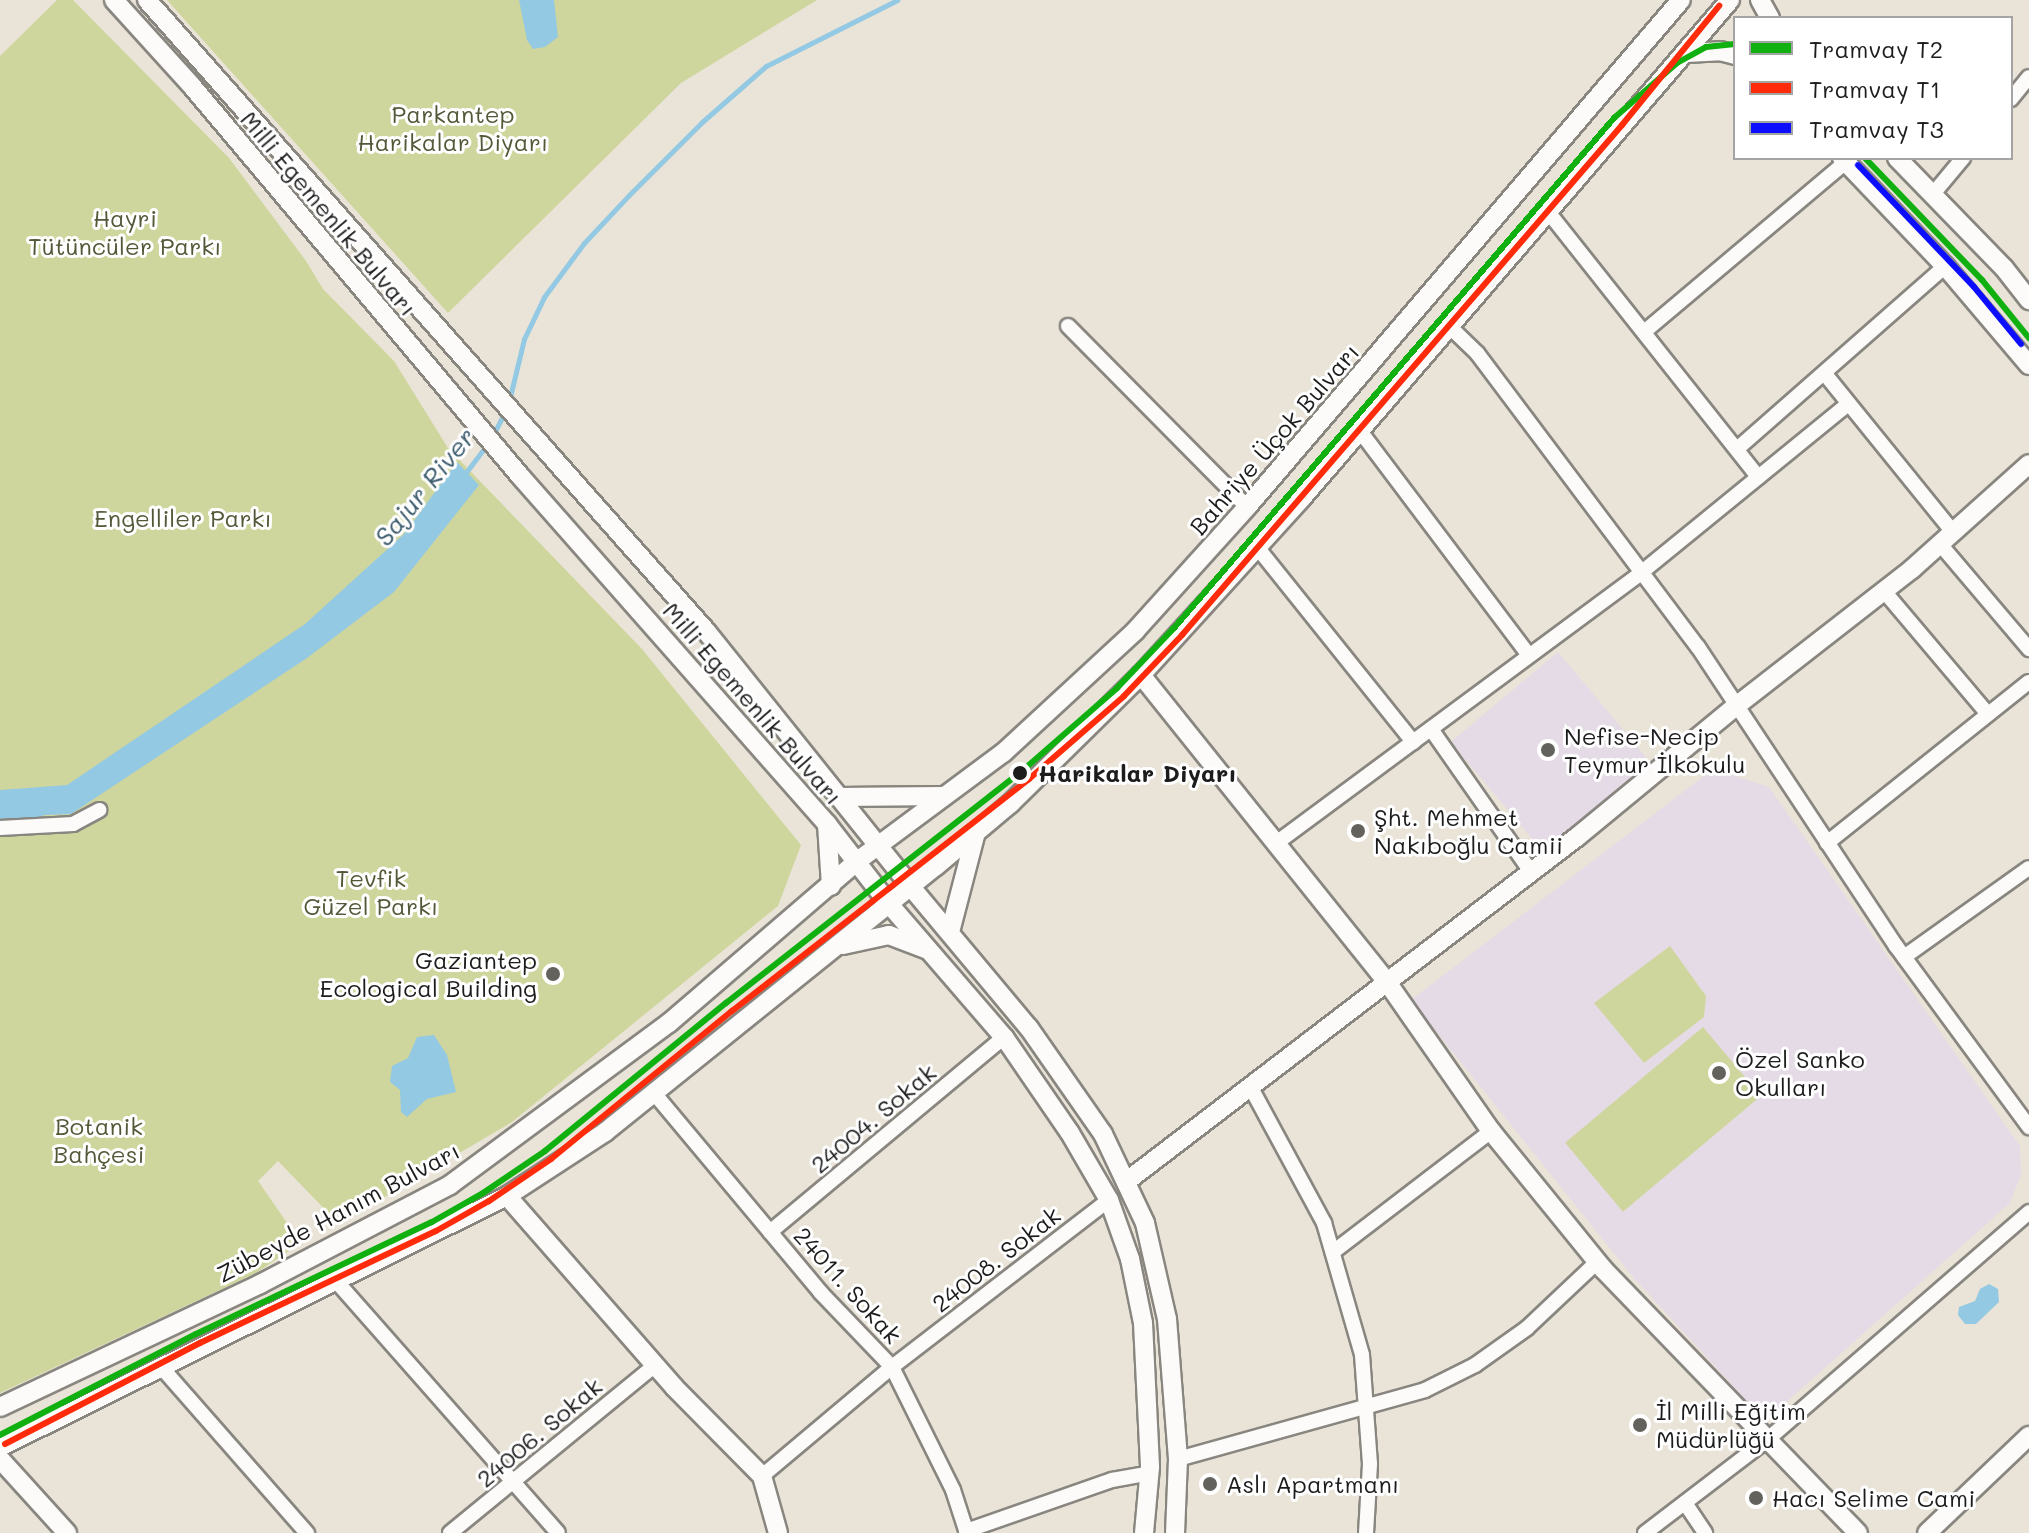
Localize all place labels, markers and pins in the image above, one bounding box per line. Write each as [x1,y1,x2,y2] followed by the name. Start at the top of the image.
[1564,722,1745,778] place label: Nefise-Necip Teymur İlkokulu
[1539,741,1557,759] marker: Nefise-Necip Teymur İlkokulu
[1038,759,1237,787] place label: Harikalar Diyarı
[1009,762,1031,784] marker: Harikalar Diyarı
[1374,803,1563,859] place label: Şht. Mehmet Nakıboğlu Camii
[1349,822,1367,840] marker: Şht. Mehmet Nakıboğlu Camii
[319,946,537,1002] place label: Gaziantep Ecological Building
[544,965,562,983] marker: Gaziantep Ecological Building
[1735,1045,1865,1101] place label: Özel Sanko Okulları
[1710,1064,1728,1082] marker: Özel Sanko Okulları
[1656,1397,1806,1453] place label: İl Milli Eğitim Müdürlüğü
[1631,1416,1649,1434] marker: İl Milli Eğitim Müdürlüğü
[1226,1470,1399,1498] place label: Aslı Apartmanı
[1201,1475,1219,1493] marker: Aslı Apartmanı
[1772,1484,1975,1512] place label: Hacı Selime Cami
[1747,1489,1765,1507] marker: Hacı Selime Cami

